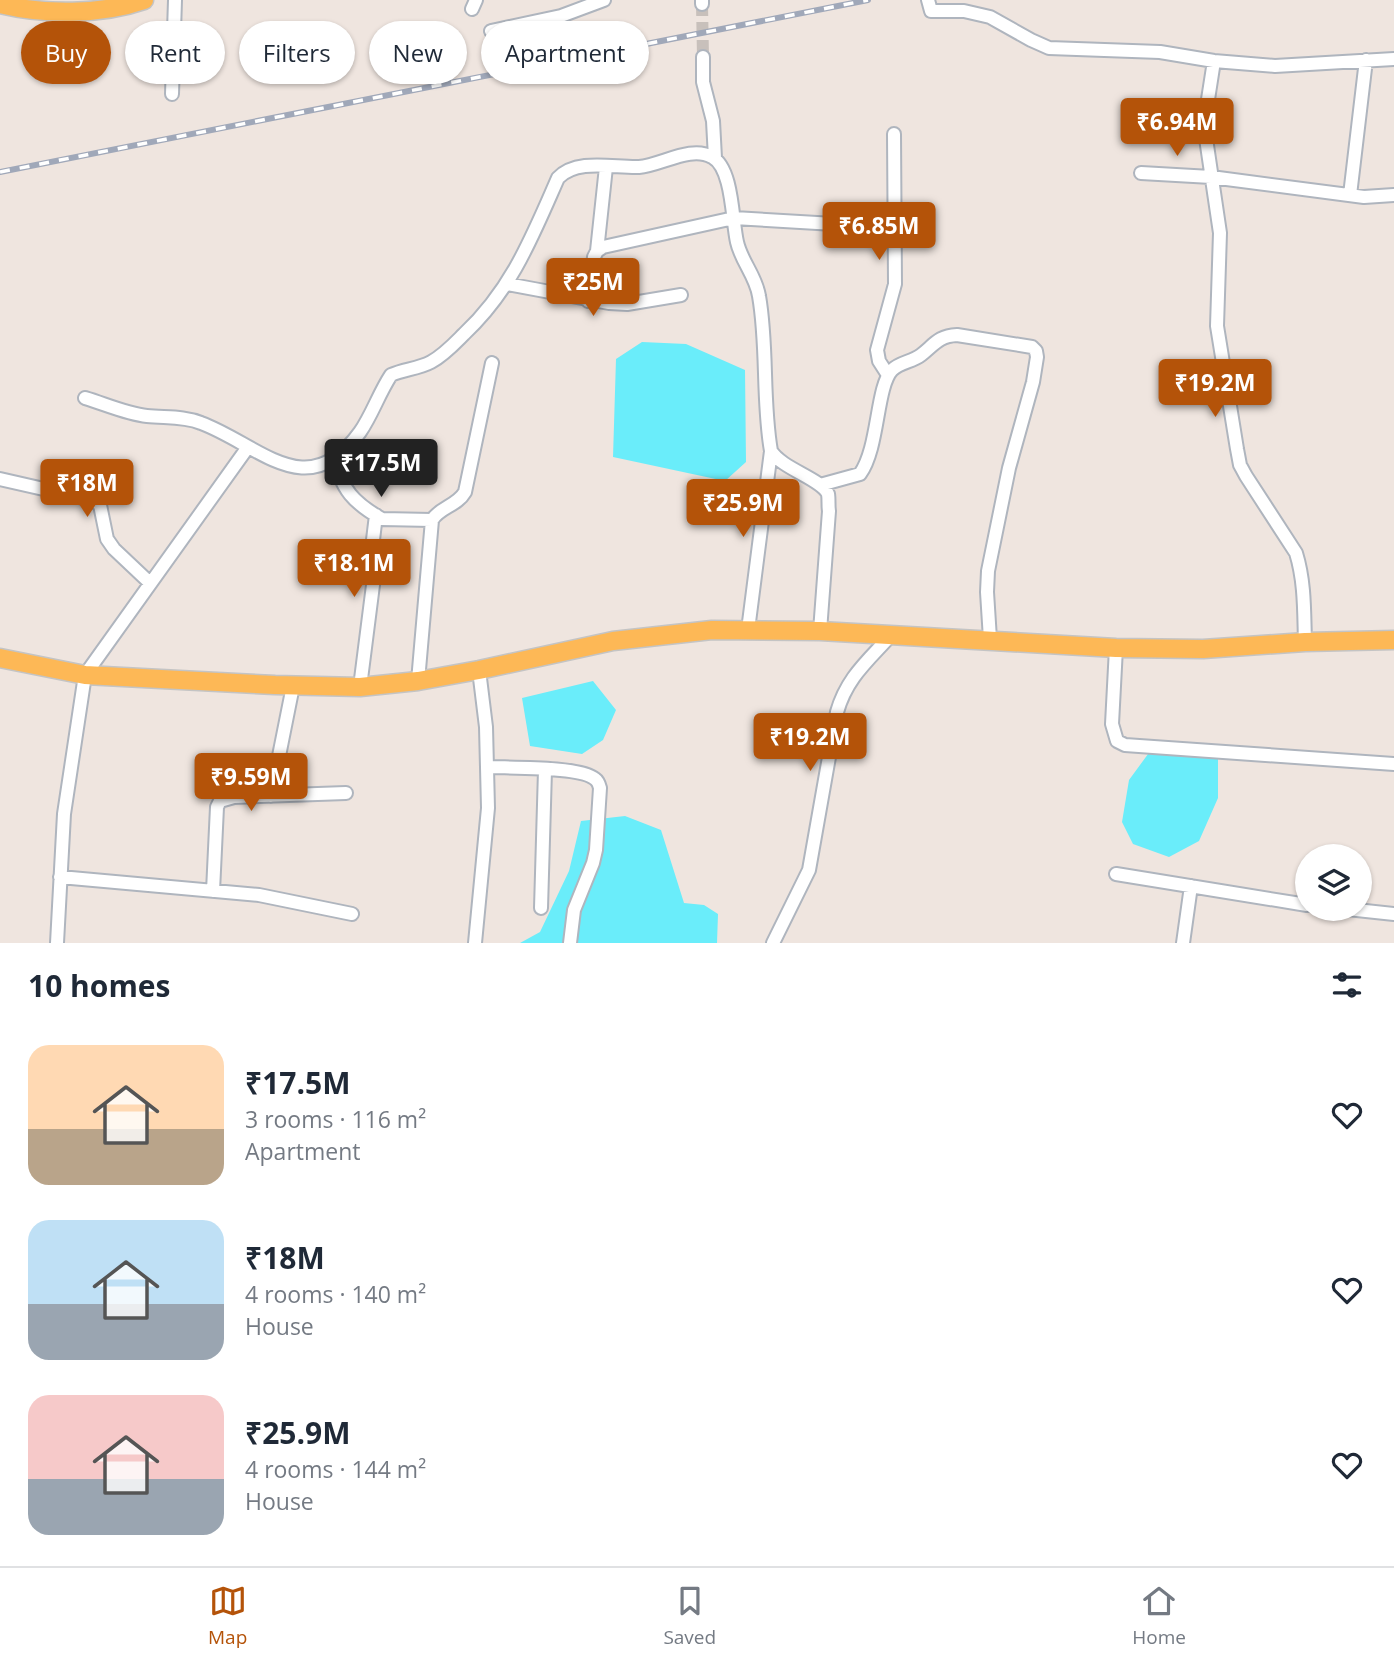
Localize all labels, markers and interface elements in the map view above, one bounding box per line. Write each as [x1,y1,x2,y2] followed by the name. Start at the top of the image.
[21,21,111,84] chip: Buy
[125,21,225,84] chip: Rent
[239,21,355,84] chip: Filters
[369,21,467,84] chip: New
[481,21,649,84] chip: Apartment
[1120,99,1234,158] pin: ₹6.94M
[1137,105,1217,137] text: ₹6.94M
[822,202,936,262] pin: ₹6.85M
[839,209,919,241] text: ₹6.85M
[552,258,634,318] pin: ₹25M
[562,265,624,297] text: ₹25M
[1158,360,1272,419] pin: ₹19.2M
[1175,366,1255,398] text: ₹19.2M
[324,440,438,499] pin: ₹17.5M
[341,446,421,478] text: ₹17.5M
[46,460,128,519] pin: ₹18M
[56,466,118,498] text: ₹18M
[686,480,800,539] pin: ₹25.9M
[703,486,783,518] text: ₹25.9M
[297,540,411,599] pin: ₹18.1M
[314,546,394,578] text: ₹18.1M
[753,714,867,773] pin: ₹19.2M
[770,720,850,752] text: ₹19.2M
[194,754,308,813] pin: ₹9.59M
[211,760,291,792] text: ₹9.59M
[1295,844,1372,921] map controls
[1295,844,1372,921] button: layers
[28,965,171,1006] text: 10 homes
[1328,966,1366,1004] icon: filters
[245,1062,350,1103] text: ₹17.5M
[84,1073,168,1157] icon: home
[1328,1096,1366,1134] icon: heart
[245,1103,426,1135] text: 3 rooms · 116 m²
[245,1135,361,1167] text: Apartment
[245,1237,325,1278] text: ₹18M
[84,1248,168,1332] icon: home
[1328,1271,1366,1309] icon: heart
[245,1278,426,1310] text: 4 rooms · 140 m²
[245,1310,314,1342] text: House
[245,1412,350,1453] text: ₹25.9M
[84,1423,168,1507] icon: home
[1328,1446,1366,1484] icon: heart
[245,1453,426,1485] text: 4 rooms · 144 m²
[245,1485,314,1517] text: House
[208,1582,247,1650] tab: Map
[663,1582,716,1650] tab: Saved
[1132,1582,1186,1650] tab: Home

